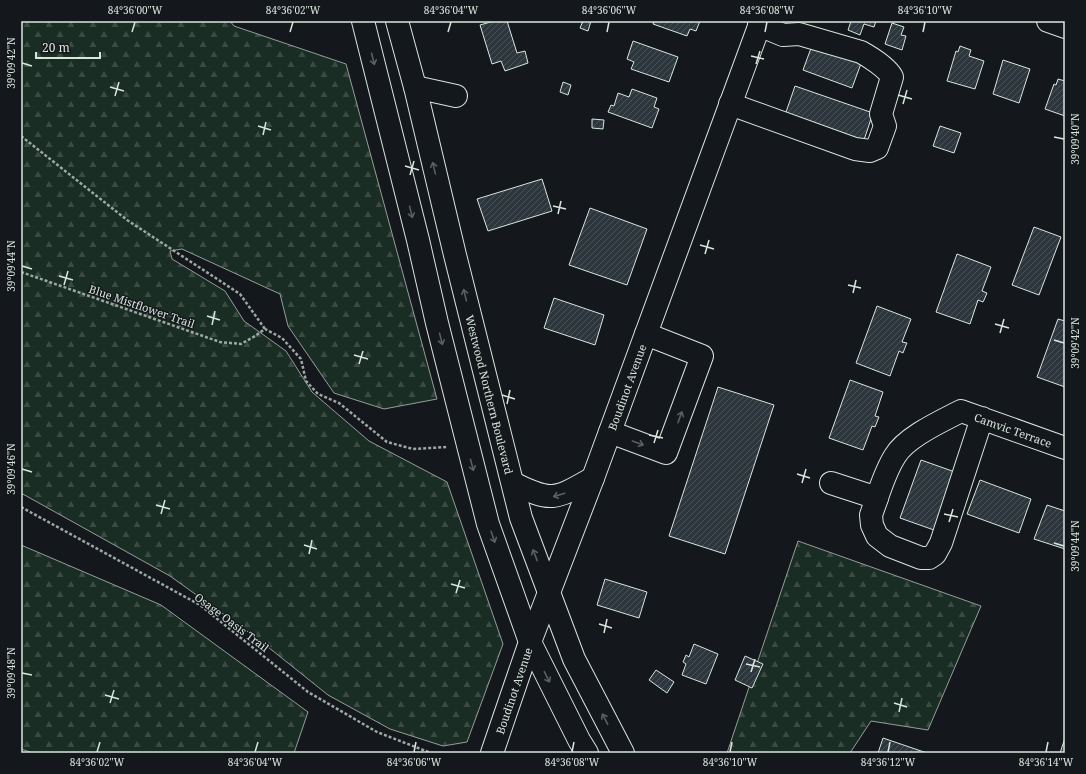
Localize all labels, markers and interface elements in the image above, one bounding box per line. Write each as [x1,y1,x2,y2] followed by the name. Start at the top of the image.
[108,3,163,17] text: 84°36'00"W
[266,3,321,17] text: 84°36'02"W
[424,3,479,17] text: 84°36'04"W
[582,3,637,17] text: 84°36'06"W
[740,3,795,17] text: 84°36'08"W
[898,3,953,17] text: 84°36'10"W
[36,34,100,60] scale bar
[4,37,18,89] text: 39°09'42"N
[42,39,70,56] text: 20 m
[369,52,377,65] one-way arrow
[1068,113,1082,165] text: 39°09'40"N
[430,162,438,175] one-way arrow
[408,205,415,218] one-way arrow
[4,240,18,292] text: 39°09'44"N
[87,281,197,331] street label: Blue Mistflower Trail
[461,288,468,301] one-way arrow
[463,313,517,476] street label: Westwood Northern Boulevard
[1068,317,1082,369] text: 39°09'42"N
[437,332,445,345] one-way arrow
[604,342,649,432] street label: Boudinot Avenue
[972,409,1054,450] street label: Camvic Terrace
[676,411,684,423] one-way arrow
[631,439,643,447] one-way arrow
[4,443,18,495] text: 39°09'46"N
[469,458,477,471] one-way arrow
[552,492,565,499] one-way arrow
[1068,520,1082,572] text: 39°09'44"N
[489,530,497,542] one-way arrow
[531,549,539,561] one-way arrow
[192,589,273,655] street label: Osage Oasis Trail
[492,645,535,736] street label: Boudinot Avenue
[4,647,18,699] text: 39°09'48"N
[544,671,551,683] one-way arrow
[601,713,608,725] one-way arrow
[70,755,125,769] text: 84°36'02"W
[228,755,283,769] text: 84°36'04"W
[387,755,442,769] text: 84°36'06"W
[545,755,600,769] text: 84°36'08"W
[703,755,758,769] text: 84°36'10"W
[861,755,916,769] text: 84°36'12"W
[1019,755,1074,769] text: 84°36'14"W

